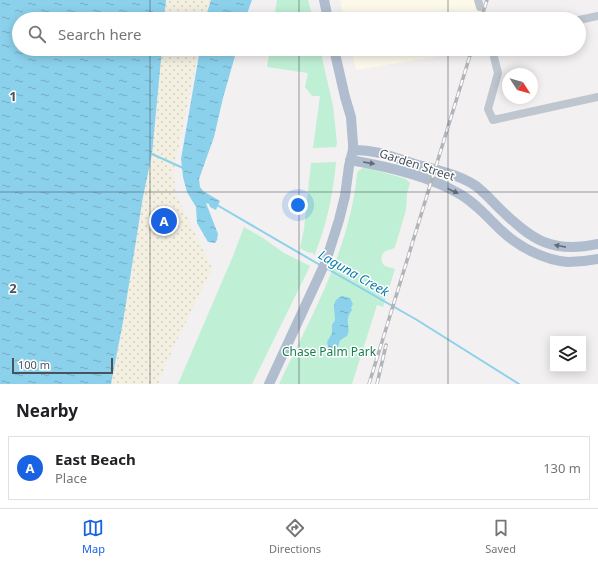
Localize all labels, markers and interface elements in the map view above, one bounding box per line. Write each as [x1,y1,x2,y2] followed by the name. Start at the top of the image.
[12,12,586,56] search box
[26,23,48,45] icon: search
[58,24,141,44] text: Search here
[502,68,538,104] north arrow
[9,87,17,105] text: 1
[377,144,458,185] street label: Garden Street
[363,160,375,166] one-way arrow
[448,188,459,194] one-way arrow
[288,195,308,215] your location
[151,206,177,236] pin: A
[553,242,566,248] one-way arrow
[315,245,393,301] water label: Laguna Creek
[9,279,17,297] text: 2
[550,336,586,372] map controls
[550,336,586,372] button: layers
[282,343,377,360] park label: Chase Palm Park
[12,356,113,375] scale bar
[18,357,50,372] text: 100 m
[16,399,78,422] text: Nearby
[55,449,136,469] text: East Beach
[26,459,35,477] text: A
[543,459,581,477] text: 130 m
[55,469,87,487] text: Place
[82,517,105,556] tab: Map
[269,517,321,556] tab: Directions
[485,517,516,556] tab: Saved

